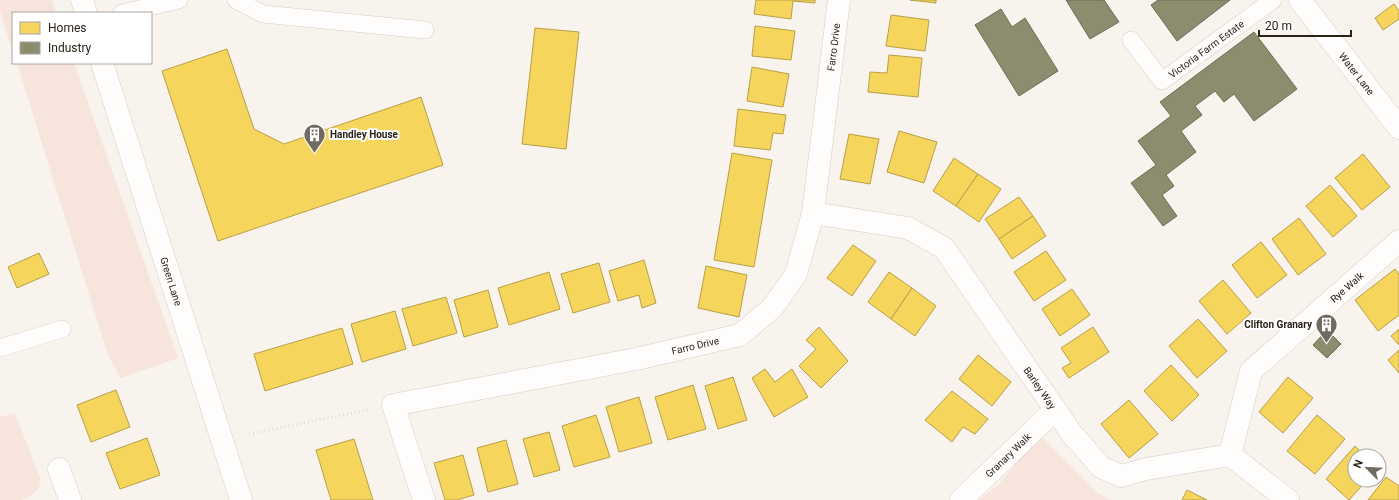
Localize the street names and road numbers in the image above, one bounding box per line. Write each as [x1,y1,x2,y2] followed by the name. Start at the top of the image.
[1166,18,1246,80] street label: Victoria Farm Estate
[825,22,842,72] street label: Farro Drive
[1337,50,1377,97] street label: Water Lane
[159,256,184,307] street label: Green Lane
[1328,269,1366,304] street label: Rye Walk
[670,335,720,356] street label: Farro Drive
[1022,365,1059,411] street label: Barley Way
[983,430,1034,479] street label: Granary Walk

